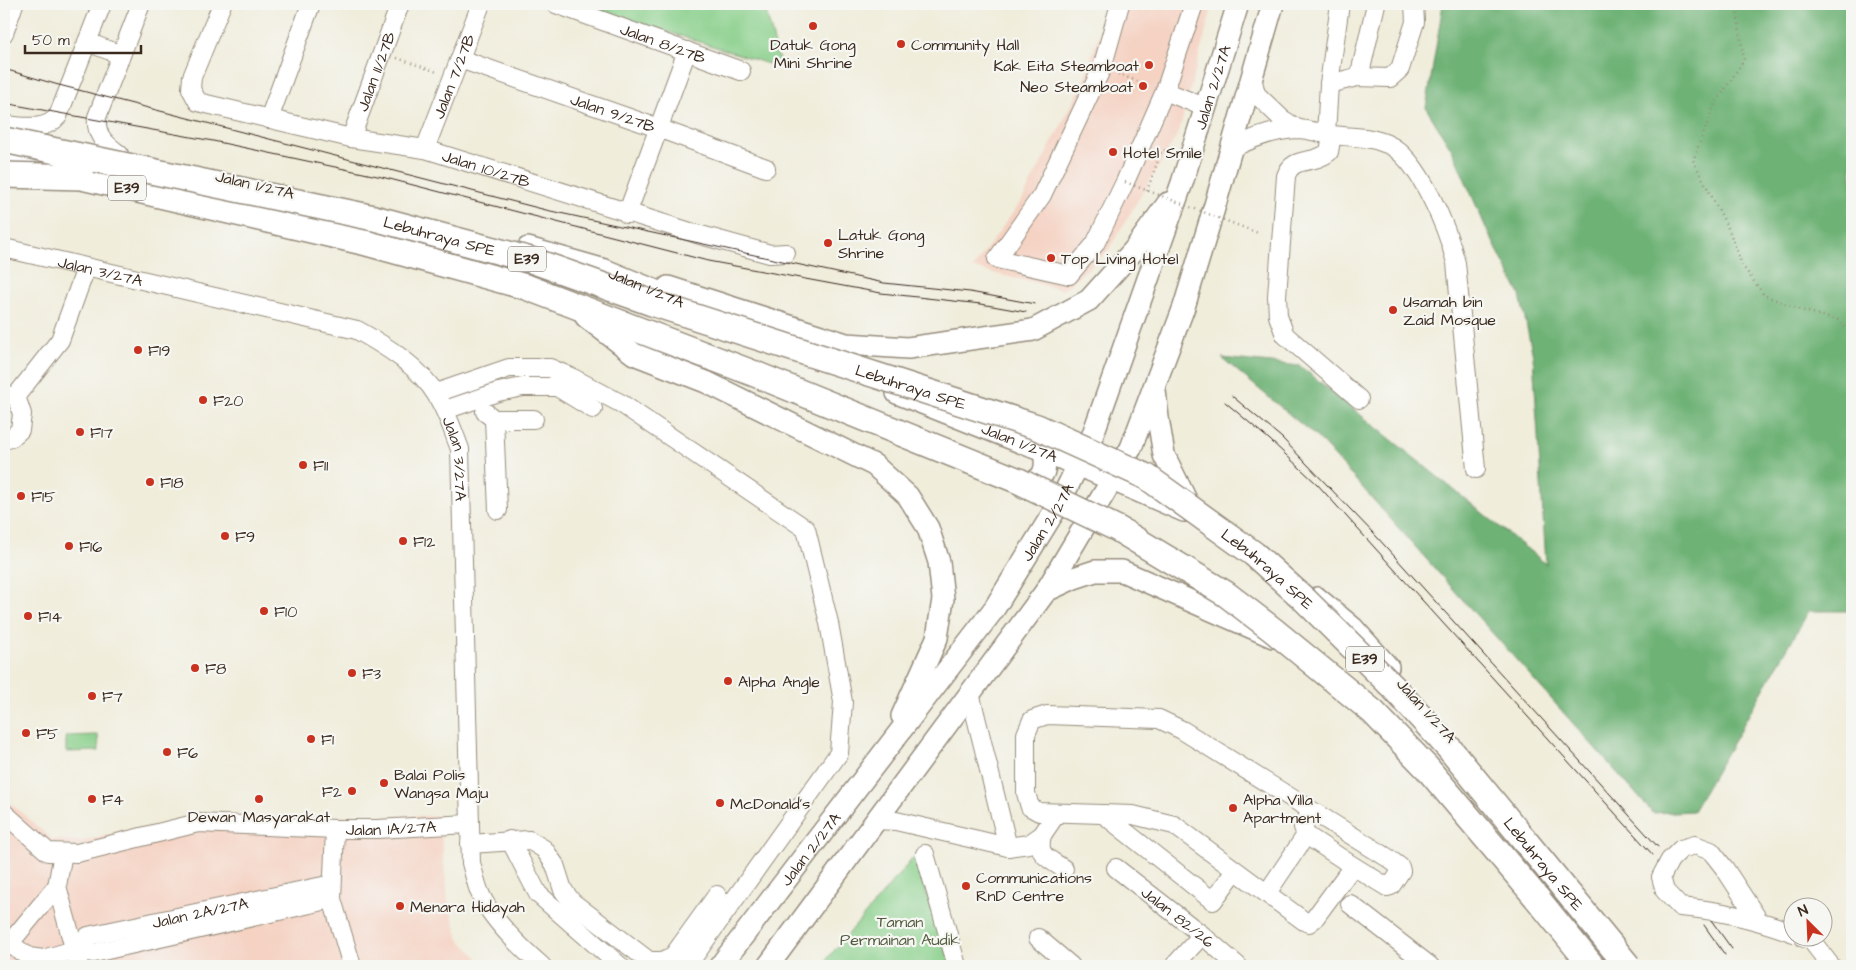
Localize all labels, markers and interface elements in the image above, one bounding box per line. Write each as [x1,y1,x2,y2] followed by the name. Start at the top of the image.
[617,18,709,70] street label: Jalan 8/27B
[807,20,819,32] marker: Datuk Gong Mini Shrine
[25,22,141,54] scale bar
[352,28,401,115] street label: Jalan 11/27B
[32,30,70,51] text: 50 m
[428,30,481,122] street label: Jalan 7/27B
[770,34,856,74] place label: Datuk Gong Mini Shrine
[911,34,1019,57] place label: Community Hall
[895,38,907,50] marker: Community Hall
[1189,43,1236,132] street label: Jalan 2/27A
[993,55,1140,77] place label: Kak Eita Steamboat
[1143,59,1155,71] marker: Kak Eita Steamboat
[1020,76,1134,98] place label: Neo Steamboat
[1137,80,1149,92] marker: Neo Steamboat
[567,88,659,138] street label: Jalan 9/27B
[1123,142,1202,164] place label: Hotel Smile
[439,145,534,193] street label: Jalan 10/27B
[1107,146,1119,158] marker: Hotel Smile
[213,165,296,205] street label: Jalan 1/27A
[108,176,146,200] road number: E39
[381,211,498,262] street label: Lebuhraya SPE
[838,224,924,264] place label: Latuk Gong Shrine
[822,237,834,249] marker: Latuk Gong Shrine
[508,246,546,272] road number: E39
[1061,248,1178,271] place label: Top Living Hotel
[56,251,145,292] street label: Jalan 3/27A
[1045,252,1057,264] marker: Top Living Hotel
[605,263,687,313] street label: Jalan 1/27A
[1403,291,1496,331] place label: Usamah bin Zaid Mosque
[1387,304,1399,316] marker: Usamah bin Zaid Mosque
[148,340,170,362] place label: F19
[132,344,144,356] marker: F19
[852,359,969,416] street label: Lebuhraya SPE
[213,390,243,412] place label: F20
[197,394,209,406] marker: F20
[437,413,471,501] street label: Jalan 3/27A
[978,418,1061,468] street label: Jalan 1/27A
[90,422,113,444] place label: F17
[74,426,86,438] marker: F17
[313,455,328,477] place label: F11
[297,459,309,471] marker: F11
[160,472,184,494] place label: F18
[144,476,156,488] marker: F18
[1016,480,1079,566] street label: Jalan 2/27A
[31,486,56,508] place label: F15
[15,490,27,502] marker: F15
[1216,524,1319,615] street label: Lebuhraya SPE
[235,526,255,548] place label: F9
[219,530,231,542] marker: F9
[413,531,435,553] place label: F12
[397,535,409,547] marker: F12
[79,536,102,558] place label: F16
[63,540,75,552] marker: F16
[274,601,297,623] place label: F10
[258,605,270,617] marker: F10
[38,606,62,628] place label: F14
[22,610,34,622] marker: F14
[1346,646,1384,672] road number: E39
[205,658,226,680] place label: F8
[189,662,201,674] marker: F8
[362,663,381,685] place label: F3
[346,667,358,679] marker: F3
[738,671,820,694] place label: Alpha Angle
[1391,673,1461,748] street label: Jalan 1/27A
[722,675,734,687] marker: Alpha Angle
[102,686,123,708] place label: F7
[86,690,98,702] marker: F7
[36,723,59,745] place label: F5
[20,727,32,739] marker: F5
[321,729,334,751] place label: F1
[305,733,317,745] marker: F1
[177,742,198,764] place label: F6
[161,746,173,758] marker: F6
[394,764,488,805] place label: Balai Polis Wangsa Maju
[378,777,390,789] marker: Balai Polis Wangsa Maju
[322,781,342,803] place label: F2
[346,785,358,797] marker: F2
[102,789,124,811] place label: F4
[1243,789,1322,829] place label: Alpha Villa Apartment
[86,793,98,805] marker: F4
[253,793,265,805] marker: Dewan Masyarakat
[730,793,810,815] place label: McDonald's
[714,797,726,809] marker: McDonald's
[1227,802,1239,814] marker: Alpha Villa Apartment
[188,806,331,829] place label: Dewan Masyarakat
[776,808,846,891] street label: Jalan 2/27A
[1498,813,1588,916] street label: Lebuhraya SPE
[346,816,437,841] street label: Jalan 1A/27A
[976,867,1092,907] place label: Communications RnD Centre
[960,880,972,892] marker: Communications RnD Centre
[1136,882,1219,953] street label: Jalan 82/26
[150,892,250,934] street label: Jalan 2A/27A
[410,896,525,919] place label: Menara Hidayah
[1784,898,1834,948] north arrow
[394,900,406,912] marker: Menara Hidayah
[1795,900,1811,922] text: N
[840,911,960,951] park label: Taman Permainan Audik

